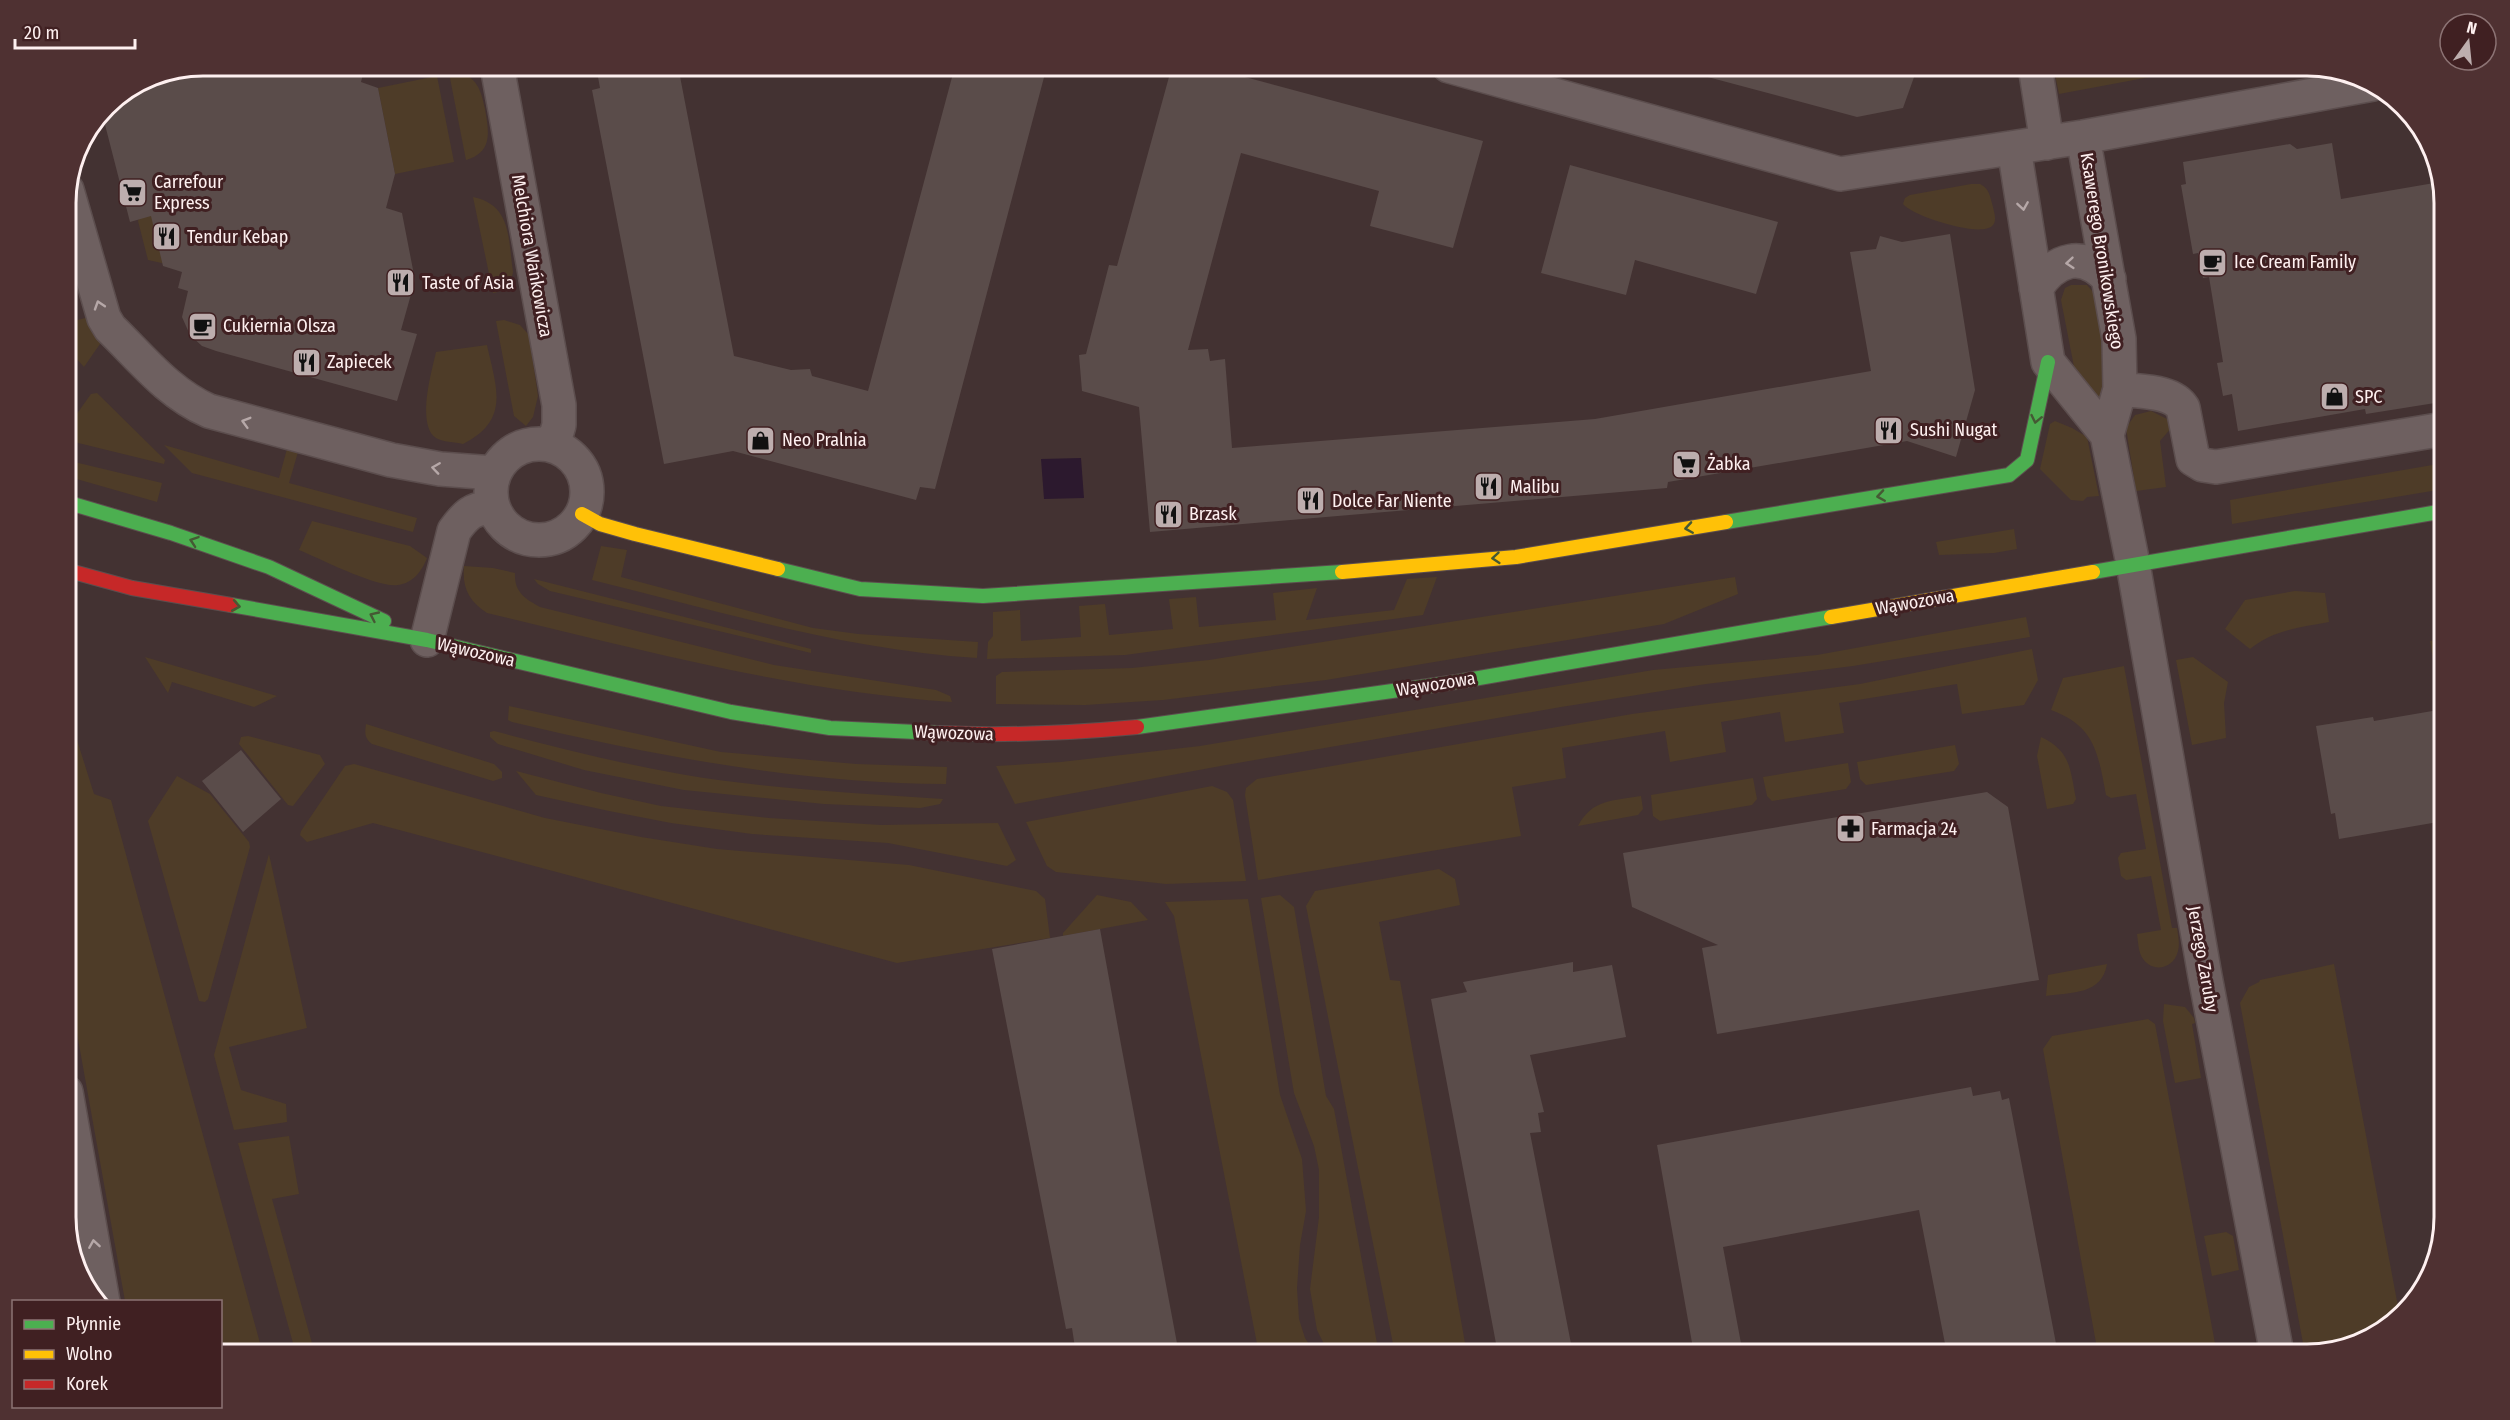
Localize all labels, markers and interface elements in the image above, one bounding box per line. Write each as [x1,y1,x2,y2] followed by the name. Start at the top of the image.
[15,12,135,50] scale bar
[2438,12,2498,72] north arrow
[2465,18,2479,38] text: N
[24,22,59,44] text: 20 m
[2076,151,2128,351] street label: Ksawerego Bronikowskiego
[154,171,224,214] place label: Carrefour Express
[507,173,557,339] street label: Melchiora Wańkowicza
[117,176,149,208] supermarket icon: Carrefour Express
[2017,201,2029,210] one-way arrow
[150,221,182,253] restaurant icon: Tendur Kebap
[187,226,288,248] place label: Tendur Kebap
[2197,246,2229,278] cafe icon: Ice Cream Family
[2234,251,2356,273] place label: Ice Cream Family
[2065,256,2075,269] one-way arrow
[385,267,417,299] restaurant icon: Taste of Asia
[422,272,514,294] place label: Taste of Asia
[94,300,107,311] one-way arrow
[186,310,218,342] cafe icon: Cukiernia Olsza
[223,315,336,337] place label: Cukiernia Olsza
[290,346,322,378] restaurant icon: Zapiecek
[327,351,392,373] place label: Zapiecek
[2318,381,2350,413] shop icon: SPC
[2355,386,2383,408] place label: SPC
[1873,414,1905,446] restaurant icon: Sushi Nugat
[2030,414,2043,424] one-way arrow
[242,416,252,429] one-way arrow
[1910,419,1998,441] place label: Sushi Nugat
[745,424,777,456] shop icon: Neo Pralnia
[782,429,867,451] place label: Neo Pralnia
[1670,448,1702,480] supermarket icon: Żabka
[1707,453,1751,475] place label: Żabka
[431,462,440,474] one-way arrow
[1473,471,1505,503] restaurant icon: Malibu
[1510,476,1560,498] place label: Malibu
[1295,485,1327,517] restaurant icon: Dolce Far Niente
[1332,490,1452,512] place label: Dolce Far Niente
[1876,490,1886,502] one-way arrow
[1152,498,1184,530] restaurant icon: Brzask
[1189,503,1237,525] place label: Brzask
[1684,521,1694,534] one-way arrow
[189,535,200,548] one-way arrow
[1491,552,1500,565] one-way arrow
[1874,584,1956,620] street label: Wąwozowa
[231,599,241,612] one-way arrow
[369,611,380,623] one-way arrow
[435,632,517,672] street label: Wąwozowa
[1395,667,1477,701] street label: Wąwozowa
[914,721,994,745] street label: Wąwozowa
[1834,813,1866,845] pharmacy icon: Farmacja 24
[1871,818,1957,840] place label: Farmacja 24
[2183,904,2223,1014] street label: Jerzego Zaruby
[88,1239,100,1248] one-way arrow
[12,1300,222,1408] legend
[66,1313,121,1335] text: Płynnie
[66,1343,112,1365] text: Wolno
[66,1373,108,1395] text: Korek

